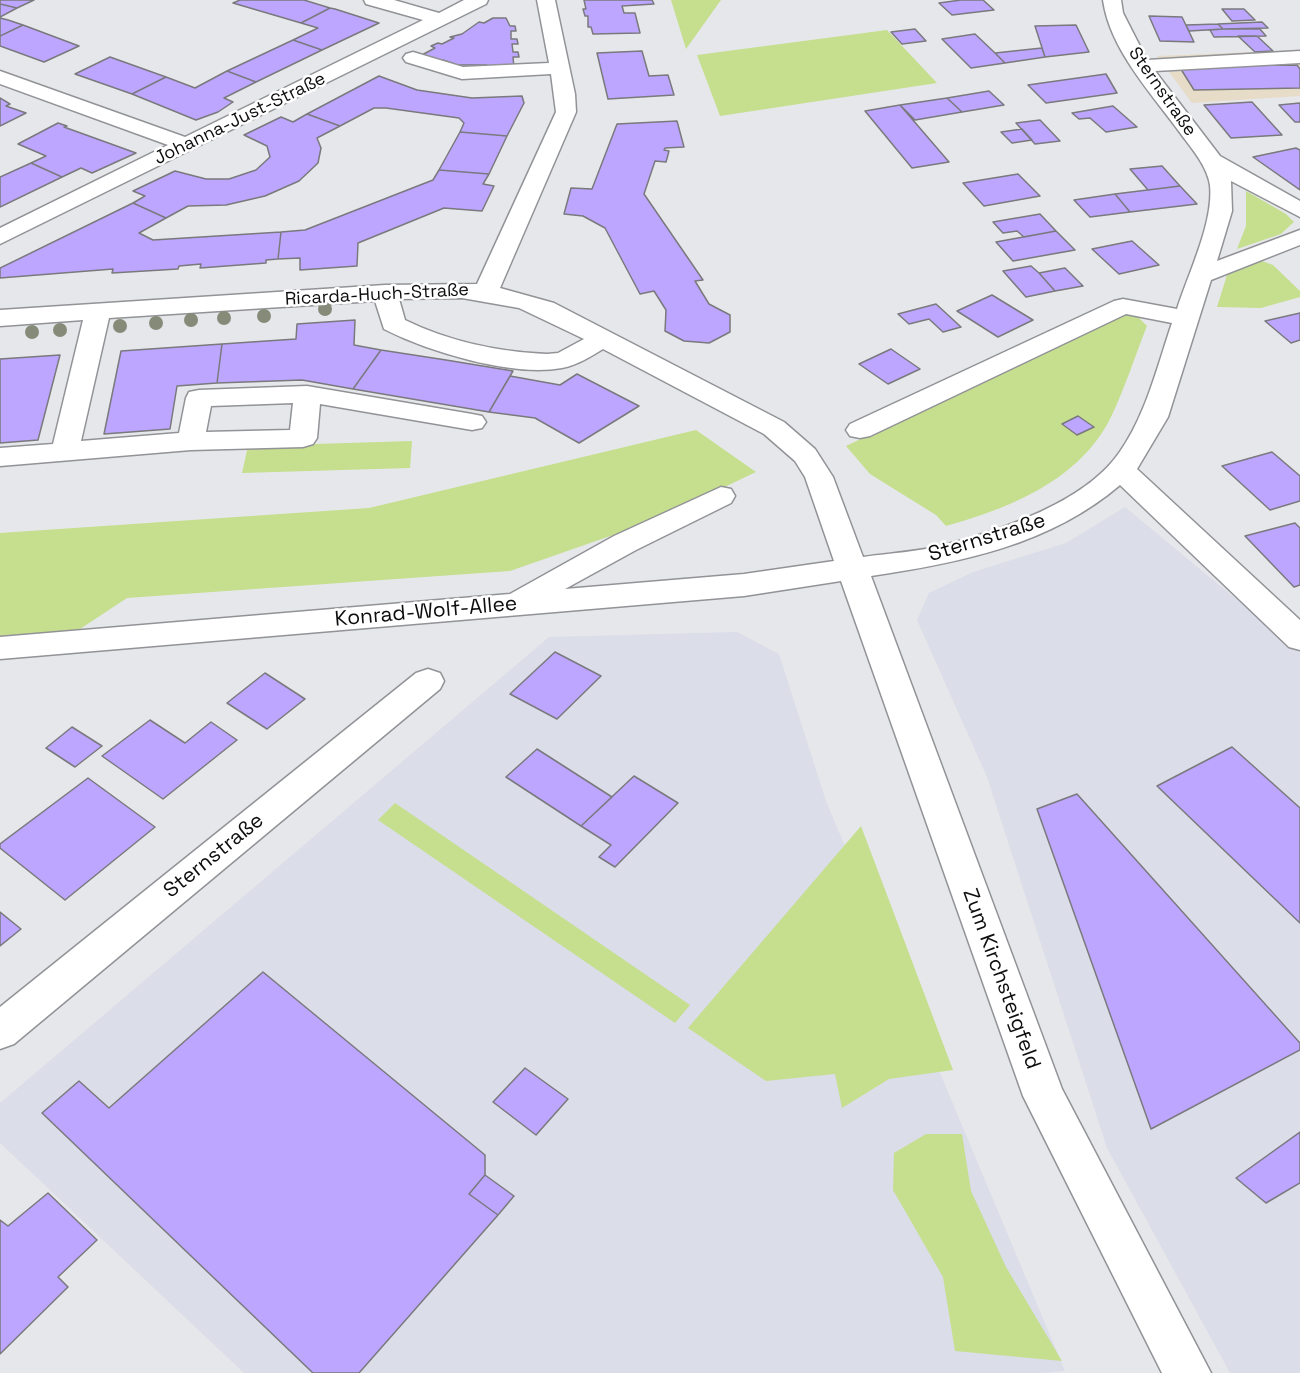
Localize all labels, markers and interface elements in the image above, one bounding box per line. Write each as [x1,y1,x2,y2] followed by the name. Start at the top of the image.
[1123,43,1201,141] street label: Sternstraße
[151,68,329,170] street label: Johanna-Just-Straße
[284,279,470,311] street label: Ricarda-Huch-Straße
[925,508,1049,568] street label: Sternstraße
[334,591,518,633] street label: Konrad-Wolf-Allee
[159,808,269,904] street label: Sternstraße
[957,885,1045,1073] street label: Zum Kirchsteigfeld

